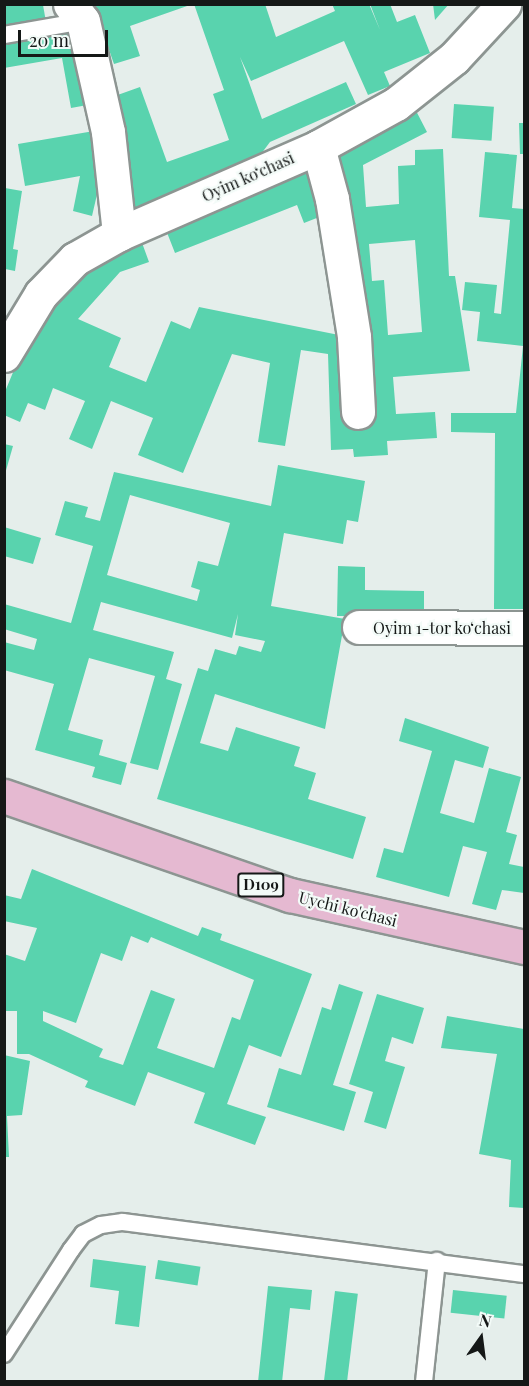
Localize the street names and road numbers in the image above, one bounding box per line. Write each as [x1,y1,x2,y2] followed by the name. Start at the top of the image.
[199,148,297,206] street label: Oyim koʻchasi
[373,618,511,638] street label: Oyim 1-tor koʻchasi
[237,873,285,897] road number: D109
[297,887,399,931] street label: Uychi ko'chasi

